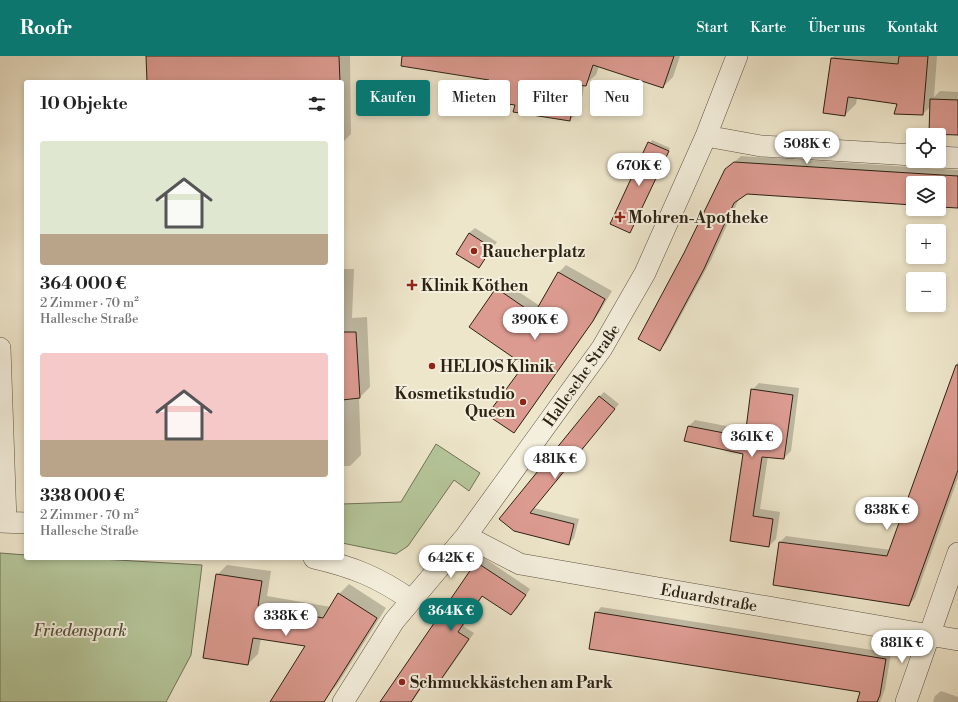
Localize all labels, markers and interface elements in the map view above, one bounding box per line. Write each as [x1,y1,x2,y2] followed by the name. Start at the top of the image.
[20,16,72,40] text: Roofr
[696,19,728,37] text: Start
[750,19,786,37] text: Karte
[808,19,865,37] text: Über uns
[887,19,938,37] text: Kontakt
[356,80,430,116] chip: Kaufen
[438,80,510,116] chip: Mieten
[518,80,582,116] chip: Filter
[590,80,643,116] chip: Neu
[40,93,128,115] text: 10 Objekte
[306,93,328,115] icon: filters
[906,128,946,312] map controls
[906,128,946,168] button: locate
[774,131,840,165] pin: 508K €
[784,136,830,152] text: 508K €
[606,153,672,187] pin: 670K €
[616,158,662,174] text: 670K €
[148,167,220,239] icon: home
[906,176,946,216] button: layers
[628,208,769,228] place label: Mohren-Apotheke
[615,212,625,222] marker: Mohren-Apotheke
[906,224,946,264] button: +
[482,242,585,262] place label: Raucherplatz
[469,246,479,256] marker: Raucherplatz
[906,272,946,312] button: −
[40,273,126,295] text: 364 000 €
[421,276,528,296] place label: Klinik Köthen
[406,279,418,291] marker: Klinik Köthen
[40,295,139,311] text: 2 Zimmer · 70 m²
[502,307,568,341] pin: 390K €
[40,311,138,327] text: Hallesche Straße
[512,312,558,328] text: 390K €
[539,320,625,431] street label: Hallesche Straße
[440,357,556,377] place label: HELIOS Klinik
[427,361,437,371] marker: HELIOS Klinik
[148,379,220,451] icon: home
[395,384,515,422] place label: Kosmetikstudio Queen
[518,397,528,407] marker: Kosmetikstudio Queen
[719,424,785,458] pin: 361K €
[731,429,773,445] text: 361K €
[522,446,588,480] pin: 481K €
[533,451,577,467] text: 481K €
[40,485,125,507] text: 338 000 €
[854,497,920,531] pin: 838K €
[864,502,910,518] text: 838K €
[40,507,139,523] text: 2 Zimmer · 70 m²
[40,523,138,539] text: Hallesche Straße
[418,545,484,579] pin: 642K €
[428,550,474,566] text: 642K €
[659,580,759,616] street label: Eduardstraße
[418,598,484,632] pin: 364K €
[253,603,319,637] pin: 338K €
[428,603,474,619] text: 364K €
[263,608,309,624] text: 338K €
[33,621,127,641] park label: Friedenspark
[869,630,935,664] pin: 881K €
[880,635,924,651] text: 881K €
[410,673,614,693] place label: Schmuckkästchen am Park
[397,677,407,687] marker: Schmuckkästchen am Park

